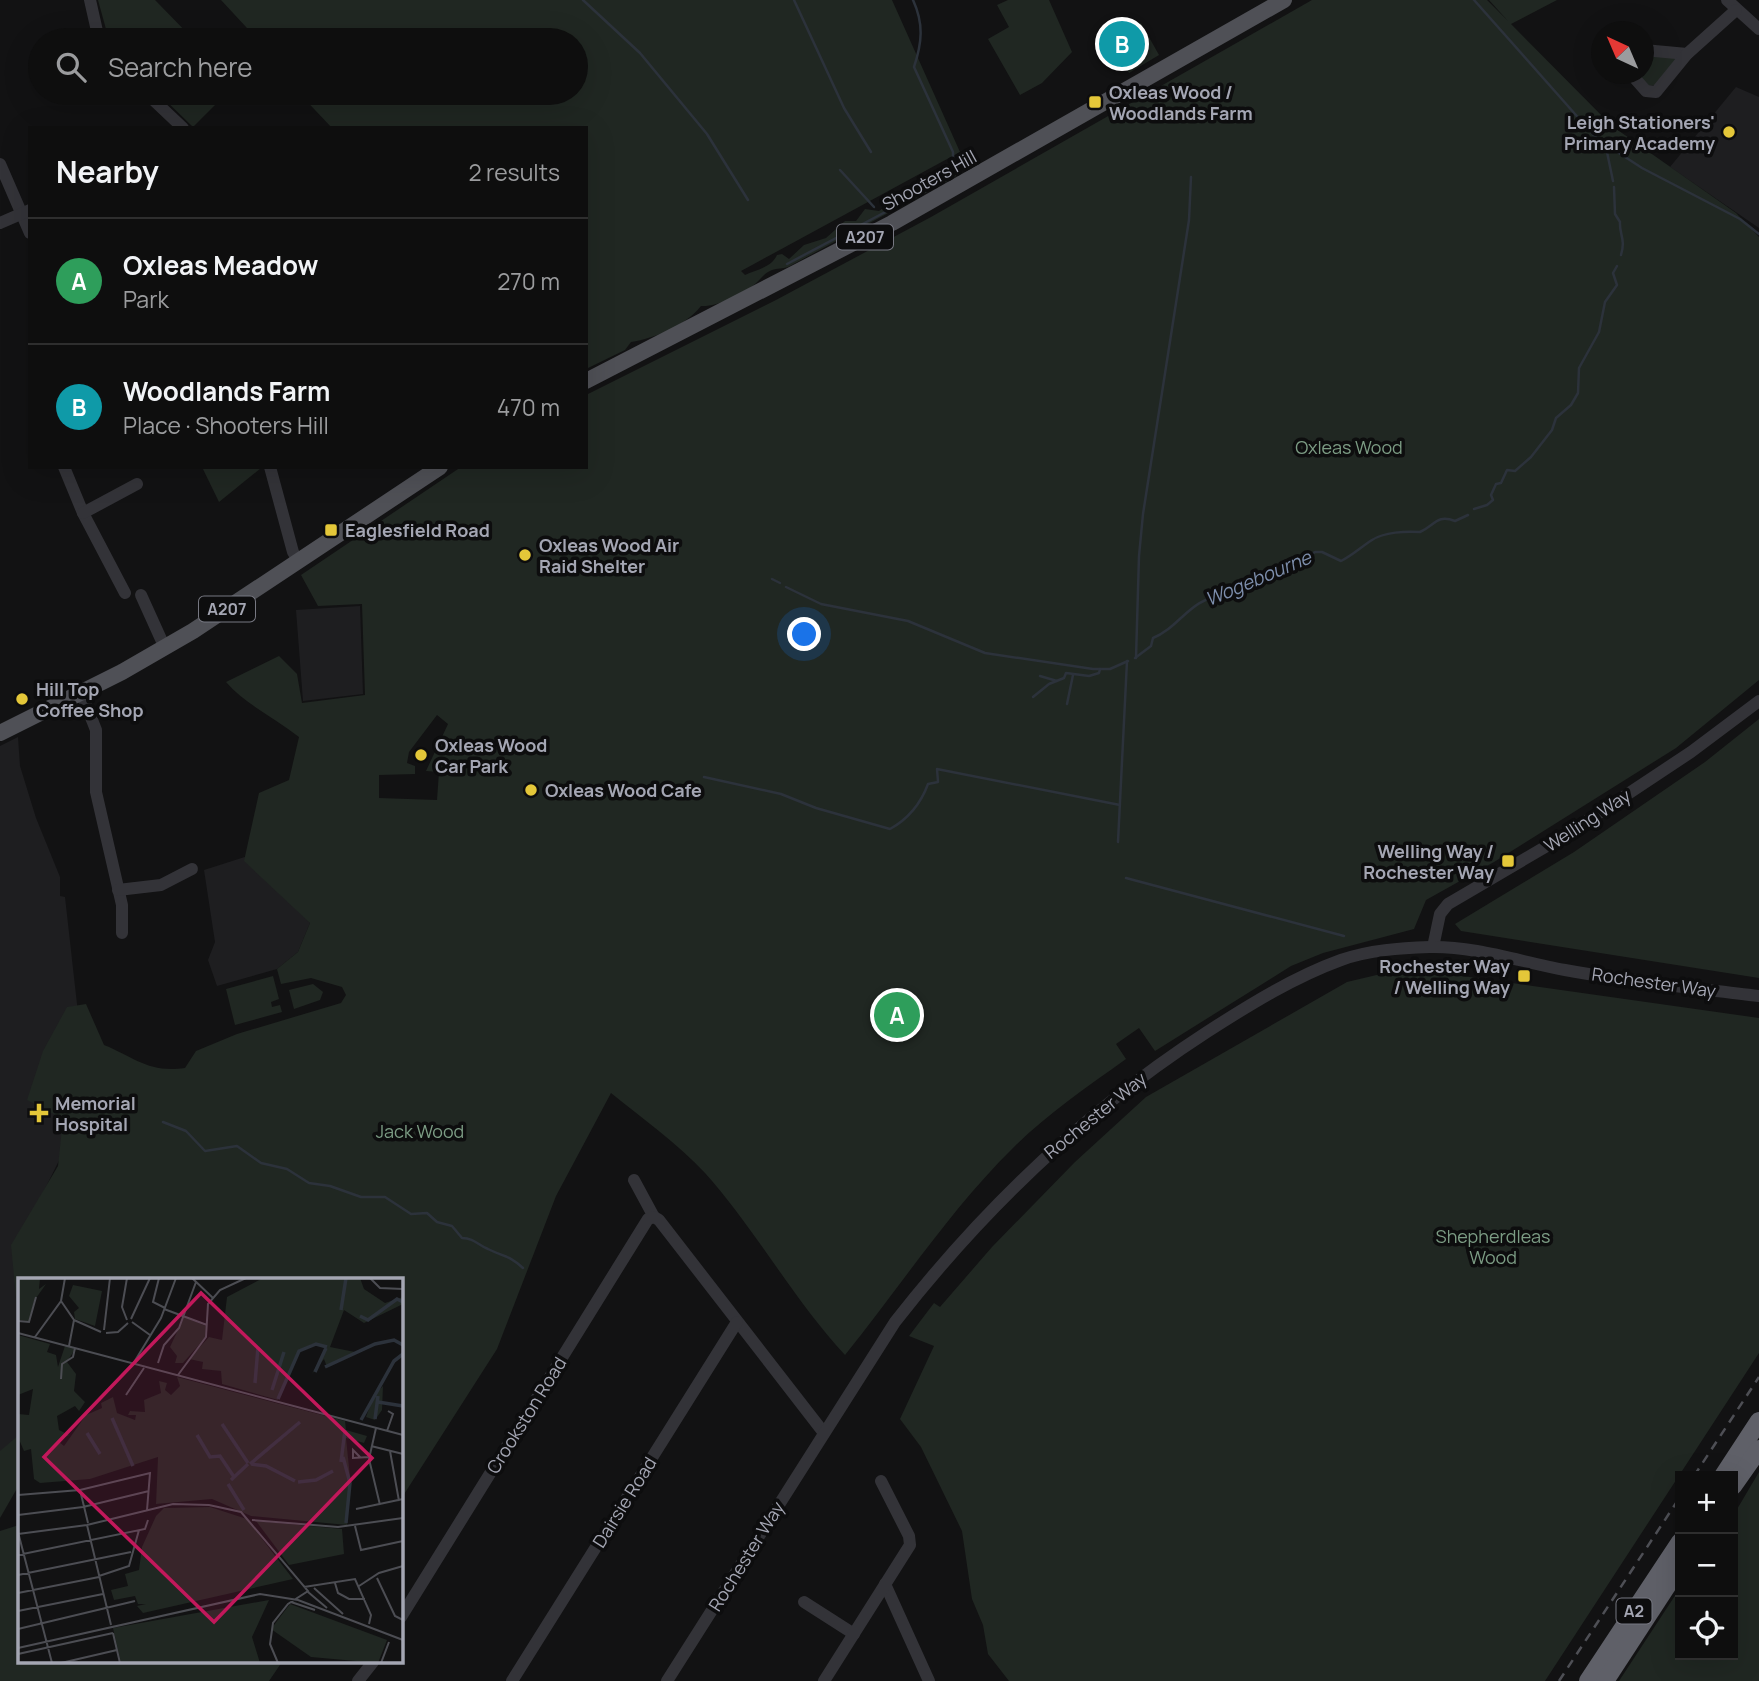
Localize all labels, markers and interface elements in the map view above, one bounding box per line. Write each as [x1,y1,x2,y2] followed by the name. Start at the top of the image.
[1099,18,1145,70] pin: B
[1591,21,1654,84] north arrow
[28,28,588,105] search box
[52,48,90,86] icon: search
[108,49,253,85] text: Search here
[1109,80,1253,125] place label: Oxleas Wood / Woodlands Farm
[1087,94,1103,110] marker: Oxleas Wood / Woodlands Farm
[1564,110,1715,155] place label: Leigh Stationers' Primary Academy
[1721,124,1737,140] marker: Leigh Stationers' Primary Academy
[877,144,981,216] street label: Shooters Hill
[56,151,159,192] text: Nearby
[468,156,560,188] text: 2 results
[837,224,893,249] road number: A207
[123,247,318,283] text: Oxleas Meadow
[71,265,87,297] text: A
[497,265,560,297] text: 270 m
[123,283,169,315] text: Park
[123,373,330,409] text: Woodlands Farm
[72,391,86,423] text: B
[497,391,560,423] text: 470 m
[123,409,329,441] text: Place · Shooters Hill
[1295,435,1403,459] park label: Oxleas Wood
[345,518,490,542] place label: Eaglesfield Road
[323,522,339,538] marker: Eaglesfield Road
[539,533,679,578] place label: Oxleas Wood Air Raid Shelter
[1201,543,1317,612] water label: Wogebourne
[517,547,533,563] marker: Oxleas Wood Air Raid Shelter
[199,596,255,622] road number: A207
[787,617,821,651] your location
[36,677,144,722] place label: Hill Top Coffee Shop
[14,691,30,707] marker: Hill Top Coffee Shop
[435,733,547,778] place label: Oxleas Wood Car Park
[413,747,429,763] marker: Oxleas Wood Car Park
[545,778,702,802] place label: Oxleas Wood Cafe
[523,782,539,798] marker: Oxleas Wood Cafe
[1539,783,1635,857] street label: Welling Way
[1363,839,1494,884] place label: Welling Way / Rochester Way
[1500,853,1516,869] marker: Welling Way / Rochester Way
[1379,954,1510,999] place label: Rochester Way / Welling Way
[1590,961,1718,1003] street label: Rochester Way
[1516,968,1532,984] marker: Rochester Way / Welling Way
[874,989,920,1041] pin: A
[1039,1066,1152,1164] street label: Rochester Way
[55,1091,136,1136] place label: Memorial Hospital
[29,1103,49,1123] marker: Memorial Hospital
[376,1119,464,1143] park label: Jack Wood
[1436,1224,1550,1269] park label: Shepherdleas Wood
[18,1278,402,1664] inset map
[481,1352,571,1478] street label: Crookston Road
[587,1452,661,1552] street label: Dairsie Road
[1675,1471,1738,1660] map controls
[1675,1471,1738,1534] button: +
[703,1496,790,1615] street label: Rochester Way
[1675,1534,1738,1597] button: −
[1675,1597,1738,1660] button: locate
[1616,1598,1652,1624] road number: A2

